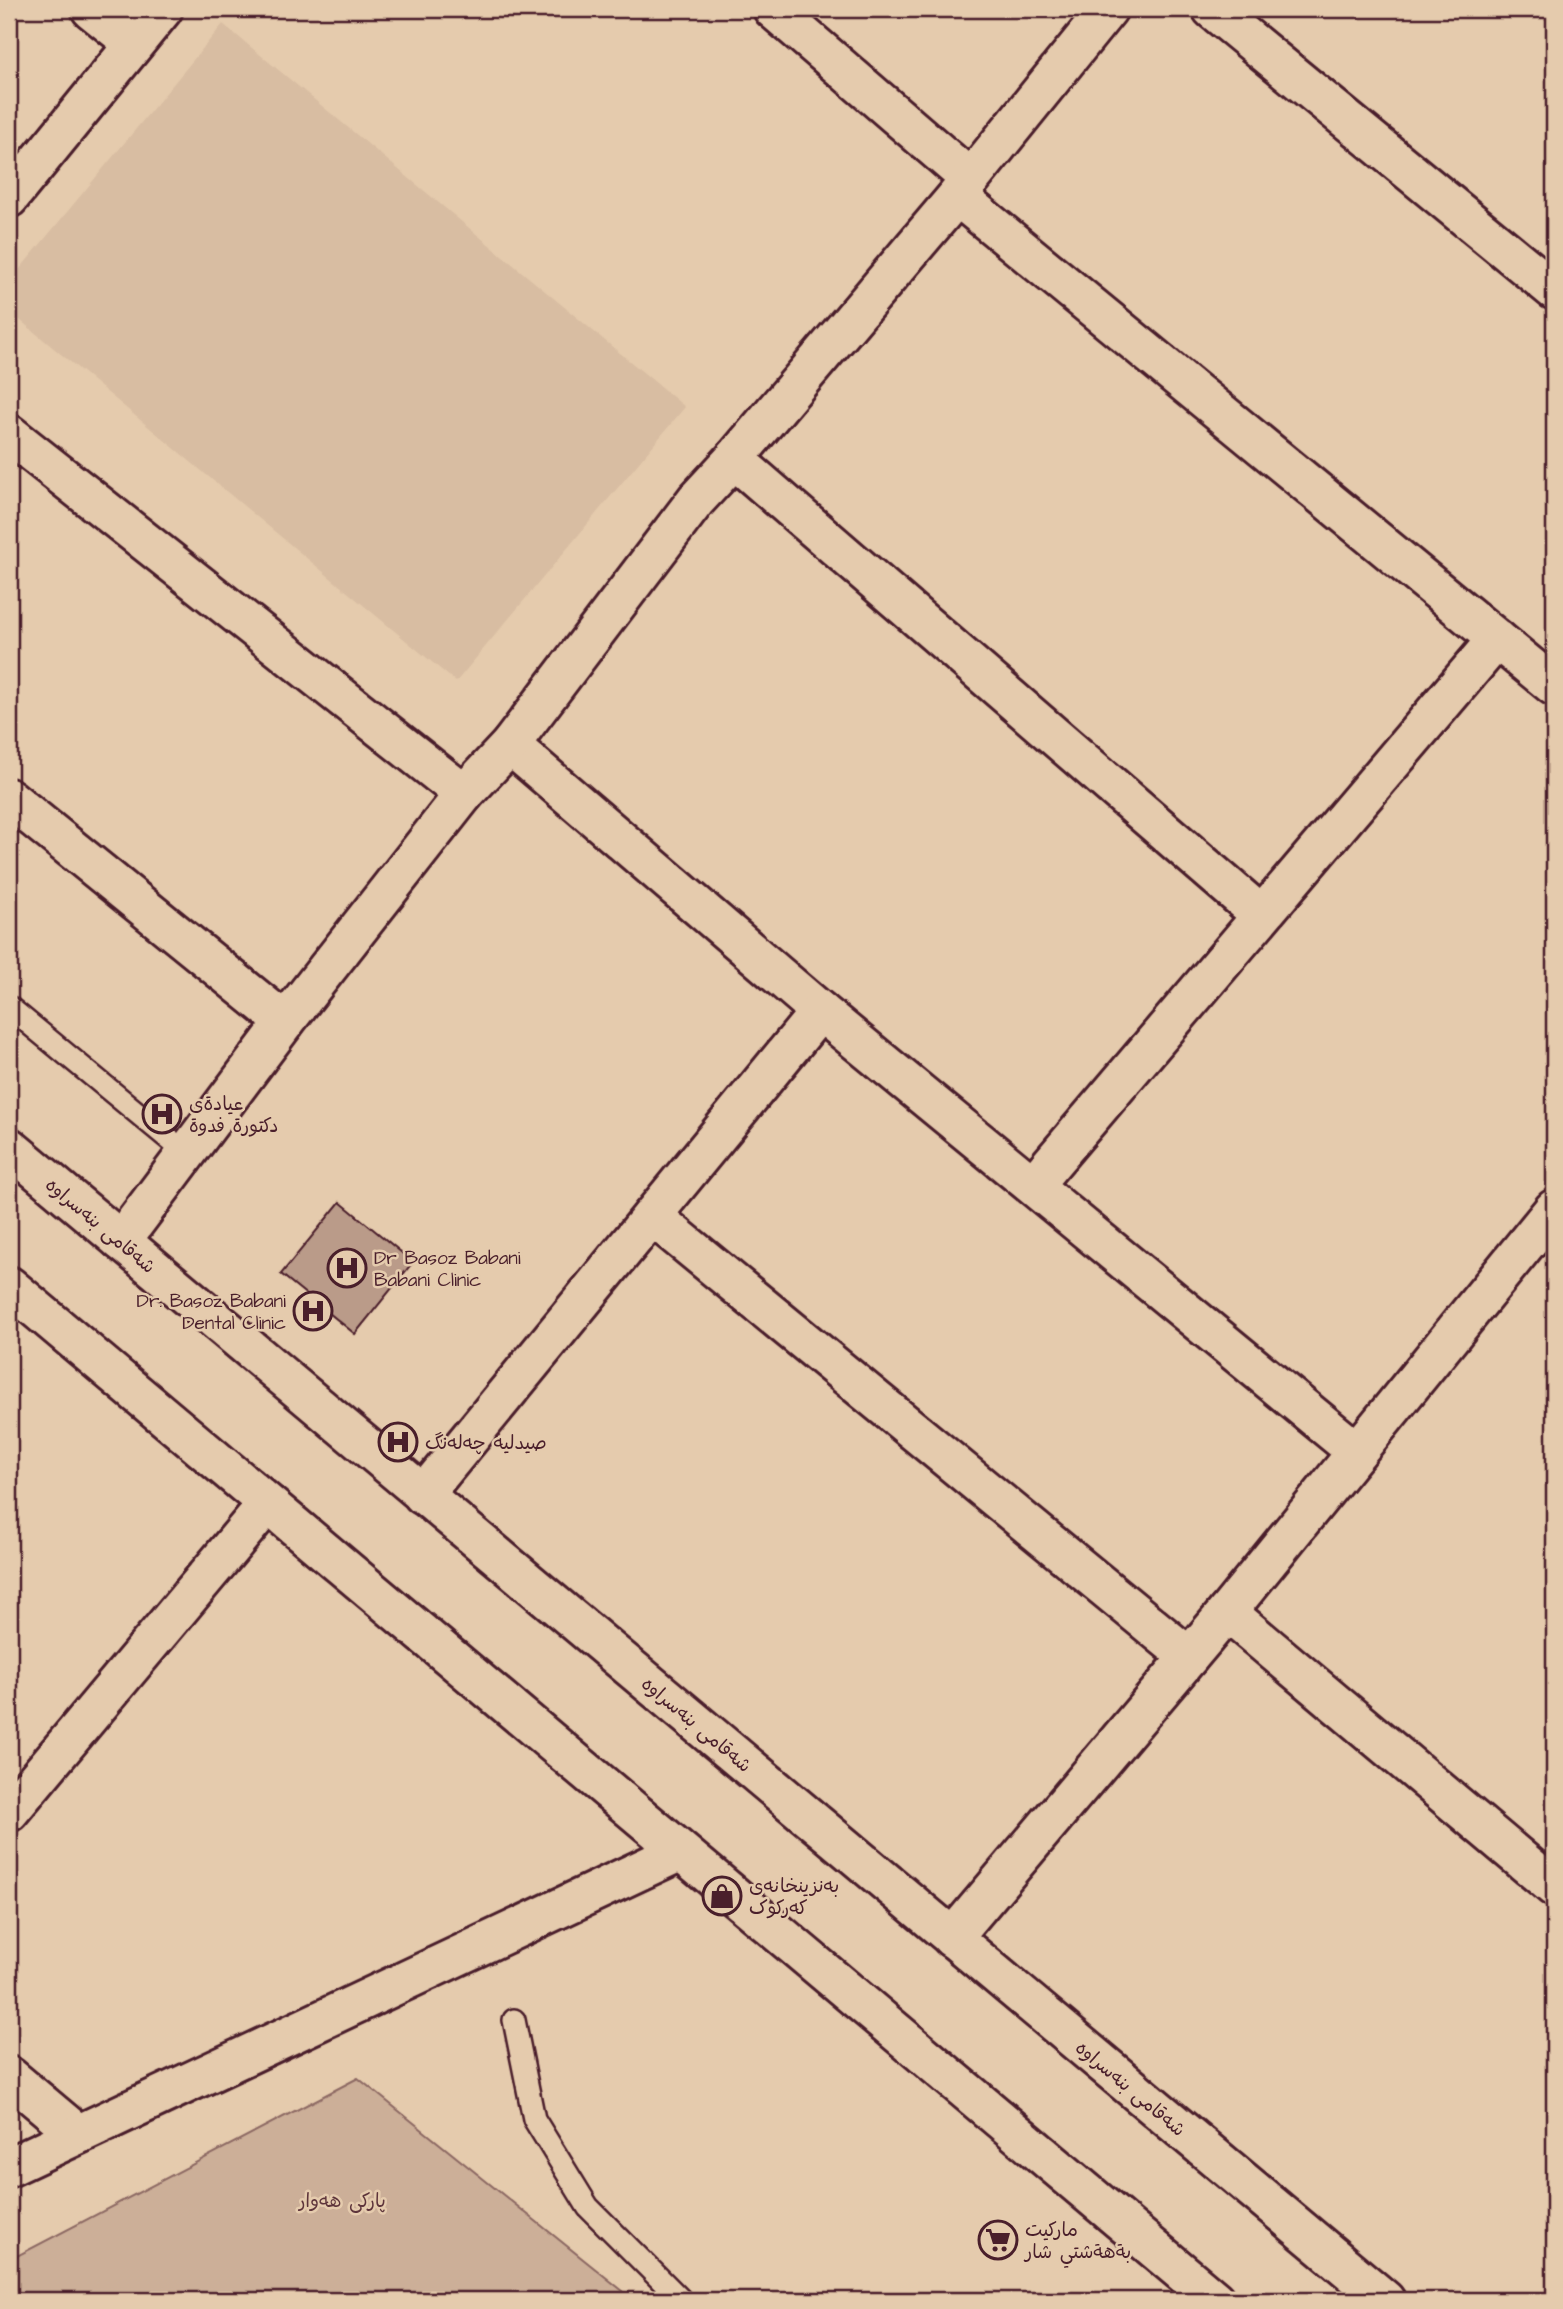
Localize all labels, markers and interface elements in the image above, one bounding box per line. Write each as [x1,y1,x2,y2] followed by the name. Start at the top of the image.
[189,1091,278,1140] place label: عيادةی دكتورة فدوة
[141,1093,183,1135] hospital icon: عيادةی دكتورة فدوة
[39,1172,161,1280] street label: شەقامی بنەسراوە
[374,1245,521,1294] place label: Dr Basoz Babani Babani Clinic
[326,1247,368,1289] hospital icon: Dr Basoz Babani Babani Clinic
[137,1288,286,1337] place label: Dr. Basoz Babani Dental Clinic
[292,1290,334,1332] hospital icon: Dr. Basoz Babani Dental Clinic
[377,1421,419,1463] hospital icon: صیدلیە چەلەنگ
[425,1430,547,1457] place label: صیدلیە چەلەنگ
[635,1671,757,1779] street label: شەقامی بنەسراوە
[749,1873,839,1922] place label: بەنزینخانەی کەرکوک
[701,1875,743,1917] shop icon: بەنزینخانەی کەرکوک
[1069,2035,1191,2143] street label: شەقامی بنەسراوە
[297,2188,386,2215] park label: پارکی هەوار
[1023,2217,1131,2268] place label: ماركيت بةهةشتي شار
[977,2219,1019,2261] supermarket icon: ماركيت بةهةشتي شار

